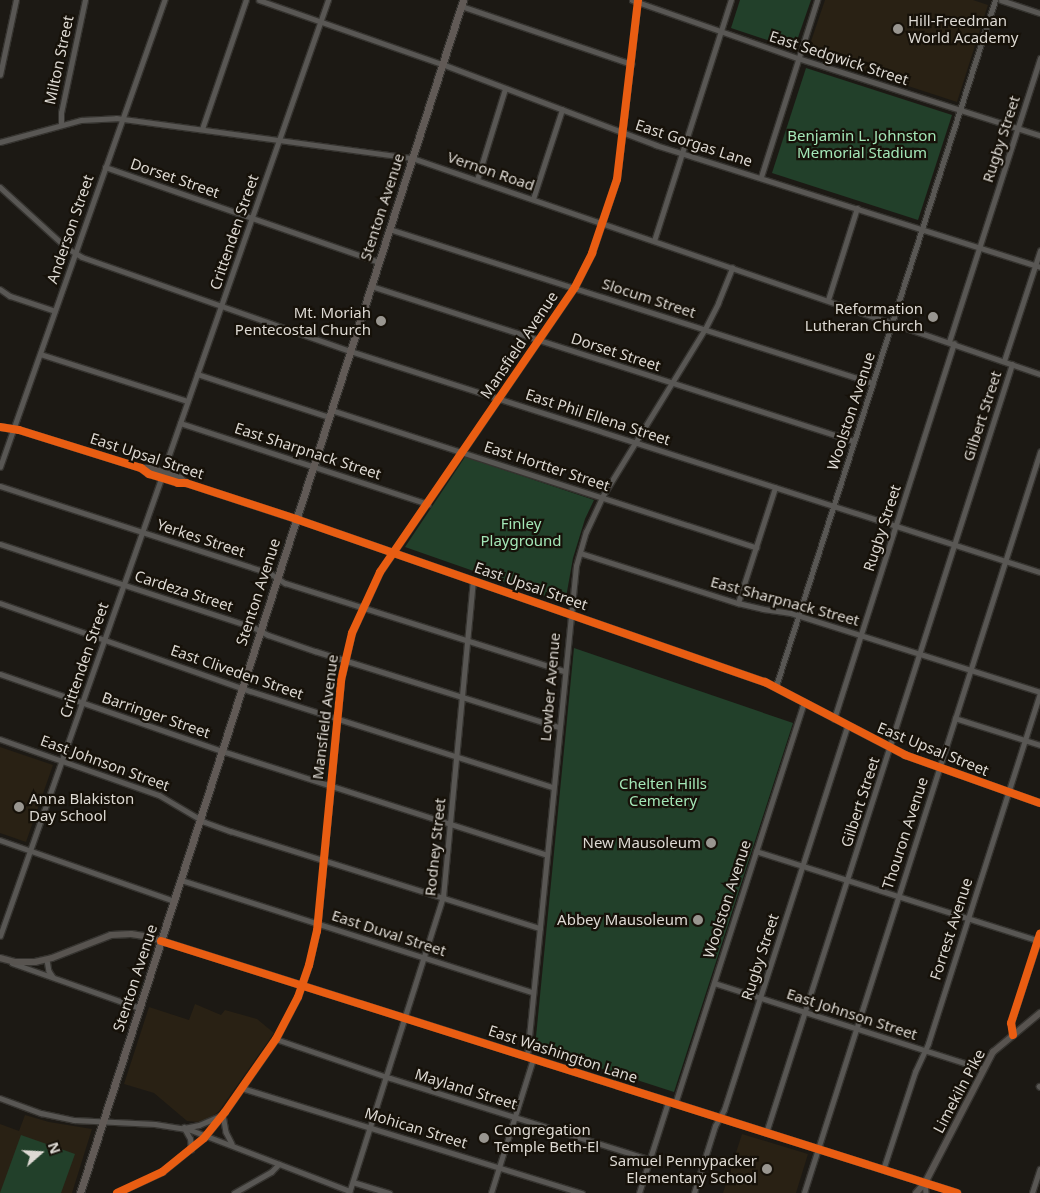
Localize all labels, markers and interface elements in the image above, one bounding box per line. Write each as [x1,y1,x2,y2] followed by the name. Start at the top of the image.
[908,11,1018,46] place label: Hill-Freedman World Academy
[41,14,77,106] street label: Milton Street
[892,23,904,35] marker: Hill-Freedman World Academy
[767,27,911,89] street label: East Sedgwick Street
[979,93,1023,185] street label: Rugby Street
[633,116,755,170] street label: East Gorgas Lane
[787,126,937,161] park label: Benjamin L. Johnston Memorial Stadium
[445,148,537,194] street label: Vernon Road
[356,151,408,263] street label: Stenton Avenue
[128,154,222,202] street label: Dorset Street
[43,172,97,286] street label: Anderson Street
[206,172,262,292] street label: Crittenden Street
[600,274,698,322] street label: Slocum Street
[476,288,562,402] street label: Mansfield Avenue
[805,299,923,334] place label: Reformation Lutheran Church
[235,303,371,338] place label: Mt. Moriah Pentecostal Church
[927,311,939,323] marker: Reformation Lutheran Church
[375,315,387,327] marker: Mt. Moriah Pentecostal Church
[569,329,663,375] street label: Dorset Street
[823,350,879,472] street label: Woolston Avenue
[959,369,1005,463] street label: Gilbert Street
[523,385,673,449] street label: East Phil Ellena Street
[232,419,384,483] street label: East Sharpnack Street
[88,429,206,483] street label: East Upsal Street
[482,437,612,495] street label: East Hortter Street
[860,482,904,574] street label: Rugby Street
[481,514,561,549] park label: Finley Playground
[155,515,247,561] street label: Yerkes Street
[232,536,284,648] street label: Stenton Avenue
[472,558,590,614] street label: East Upsal Street
[132,567,236,615] street label: Cardeza Street
[709,572,861,630] street label: East Sharpnack Street
[56,600,112,720] street label: Crittenden Street
[536,632,564,742] street label: Lowber Avenue
[168,641,306,703] street label: East Cliveden Street
[308,654,342,780] street label: Mansfield Avenue
[99,688,213,742] street label: Barringer Street
[875,718,991,780] street label: East Upsal Street
[38,731,172,795] street label: East Johnson Street
[837,755,883,849] street label: Gilbert Street
[619,774,707,809] park label: Chelten Hills Cemetery
[878,775,932,891] street label: Thouron Avenue
[29,789,134,824] place label: Anna Blakiston Day School
[421,797,449,897] street label: Rodney Street
[13,801,25,813] marker: Anna Blakiston Day School
[583,834,701,852] place label: New Mausoleum
[705,837,717,849] marker: New Mausoleum
[699,838,755,960] street label: Woolston Avenue
[926,876,976,982] street label: Forrest Avenue
[330,906,448,960] street label: East Duval Street
[557,911,688,929] place label: Abbey Mausoleum
[738,911,782,1003] street label: Rugby Street
[692,914,704,926] marker: Abbey Mausoleum
[109,922,161,1034] street label: Stenton Avenue
[784,984,920,1044] street label: East Johnson Street
[486,1021,640,1087] street label: East Washington Lane
[929,1046,989,1136] street label: Limekiln Pike
[413,1065,519,1113] street label: Mayland Street
[362,1104,470,1152] street label: Mohican Street
[494,1120,599,1155] place label: Congregation Temple Beth-El
[15,1128,65,1178] north arrow
[478,1132,490,1144] marker: Congregation Temple Beth-El
[44,1139,65,1156] text: N
[610,1151,757,1186] place label: Samuel Pennypacker Elementary School
[761,1163,773,1175] marker: Samuel Pennypacker Elementary School

